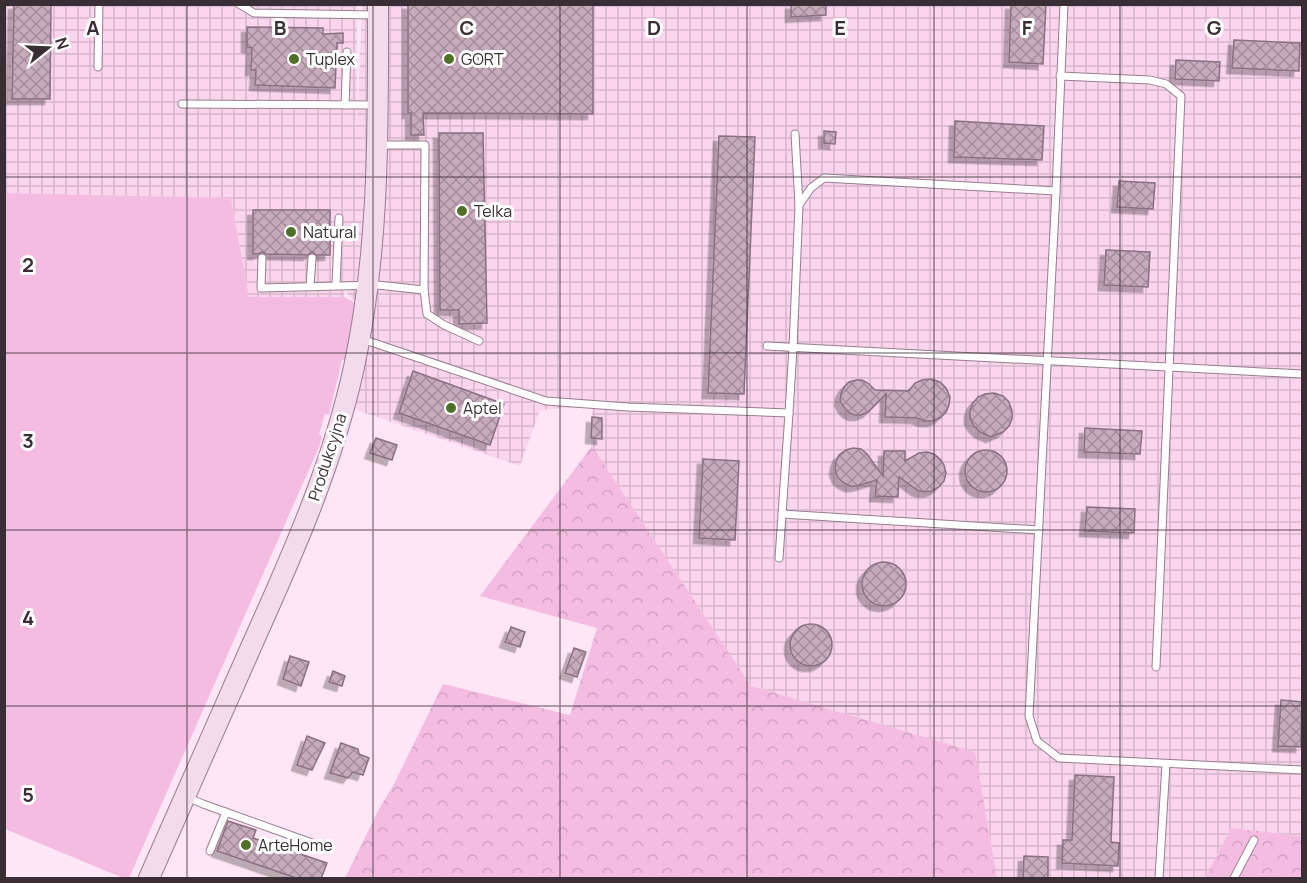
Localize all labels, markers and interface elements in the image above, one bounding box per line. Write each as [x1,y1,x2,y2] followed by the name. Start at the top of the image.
[86,14,100,41] text: A
[274,14,287,41] text: B
[460,14,474,41] text: C
[647,14,661,41] text: D
[834,14,846,41] text: E
[1022,14,1033,41] text: F
[1207,14,1222,41] text: G
[18,18,78,78] north arrow
[50,34,75,52] text: N
[306,48,355,70] place label: Tuplex
[461,48,504,70] place label: GORT
[287,52,301,66] marker: Tuplex
[442,52,456,66] marker: GORT
[474,200,512,222] place label: Telka
[455,204,469,218] marker: Telka
[303,221,357,243] place label: Natural
[284,225,298,239] marker: Natural
[22,251,34,278] text: 2
[463,397,502,419] place label: Aptel
[444,401,458,415] marker: Aptel
[302,410,352,504] street label: Produkcyjna
[22,427,34,454] text: 3
[22,604,34,631] text: 4
[22,781,34,808] text: 5
[258,834,333,856] place label: ArteHome
[239,838,253,852] marker: ArteHome

